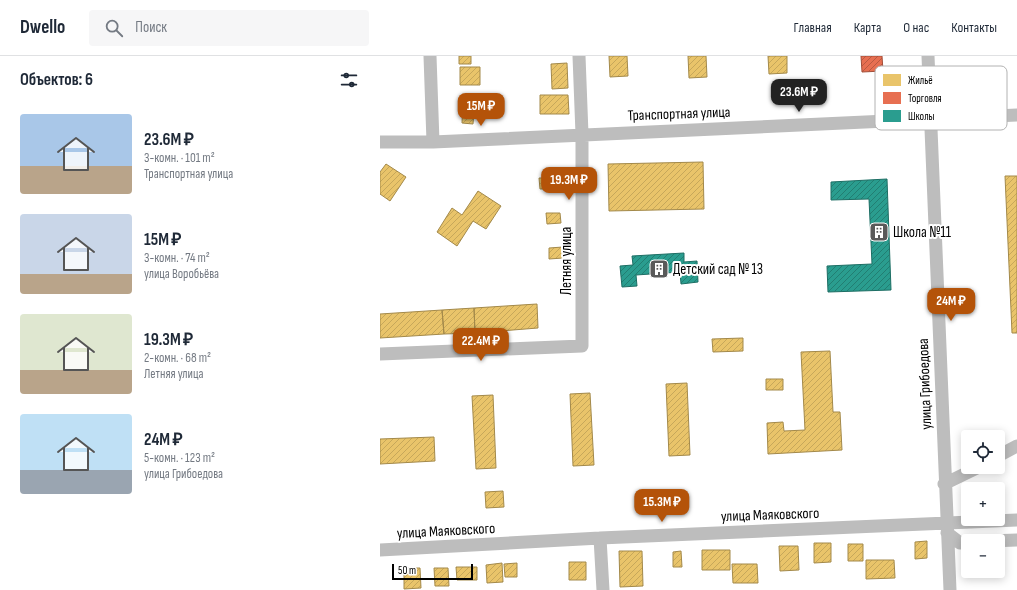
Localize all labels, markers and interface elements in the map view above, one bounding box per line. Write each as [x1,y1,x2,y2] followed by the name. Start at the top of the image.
[89,10,369,46] search box
[20,16,65,39] text: Dwello
[103,17,125,39] icon: search
[135,18,167,37] text: Поиск
[794,19,832,36] text: Главная
[854,19,881,36] text: Карта
[903,19,929,36] text: О нас
[951,19,997,36] text: Контакты
[875,66,1007,130] legend
[338,69,360,91] icon: filters
[20,70,93,90] text: Объектов: 6
[908,74,933,87] text: Жильё
[762,79,836,113] pin: 23.6M ₽
[780,84,818,100] text: 23.6M ₽
[908,92,942,105] text: Торговля
[453,93,509,127] pin: 15M ₽
[467,98,495,114] text: 15M ₽
[627,103,731,125] street label: Транспортная улица
[908,110,935,123] text: Школы
[52,130,100,178] icon: home
[144,130,194,150] text: 23.6M ₽
[144,150,215,166] text: 3-комн. · 101 m²
[144,166,233,182] text: Транспортная улица
[532,167,606,201] pin: 19.3M ₽
[550,172,588,188] text: 19.3M ₽
[868,221,890,243] building icon: Школа №11
[893,223,952,242] place label: Школа №11
[557,226,576,295] street label: Летняя улица
[52,230,100,278] icon: home
[144,230,181,250] text: 15M ₽
[144,250,210,266] text: 3-комн. · 74 m²
[648,258,670,280] building icon: Детский сад № 13
[673,260,763,279] place label: Детский сад № 13
[144,266,219,282] text: улица Воробьёва
[923,288,979,322] pin: 24M ₽
[936,293,966,309] text: 24M ₽
[444,328,518,362] pin: 22.4M ₽
[52,330,100,378] icon: home
[144,330,193,350] text: 19.3M ₽
[462,333,500,349] text: 22.4M ₽
[914,338,936,430] street label: улица Грибоедова
[144,350,211,366] text: 2-комн. · 68 m²
[144,366,203,382] text: Летняя улица
[52,430,100,478] icon: home
[144,430,183,450] text: 24M ₽
[961,430,1005,578] map controls
[961,430,1005,474] button: locate
[144,450,215,466] text: 5-комн. · 123 m²
[144,466,223,482] text: улица Грибоедова
[961,482,1005,526] button: +
[625,489,699,523] pin: 15.3M ₽
[643,494,681,510] text: 15.3M ₽
[720,504,820,526] street label: улица Маяковского
[396,519,496,543] street label: улица Маяковского
[961,534,1005,578] button: −
[392,562,473,581] scale bar
[398,564,416,577] text: 50 m

